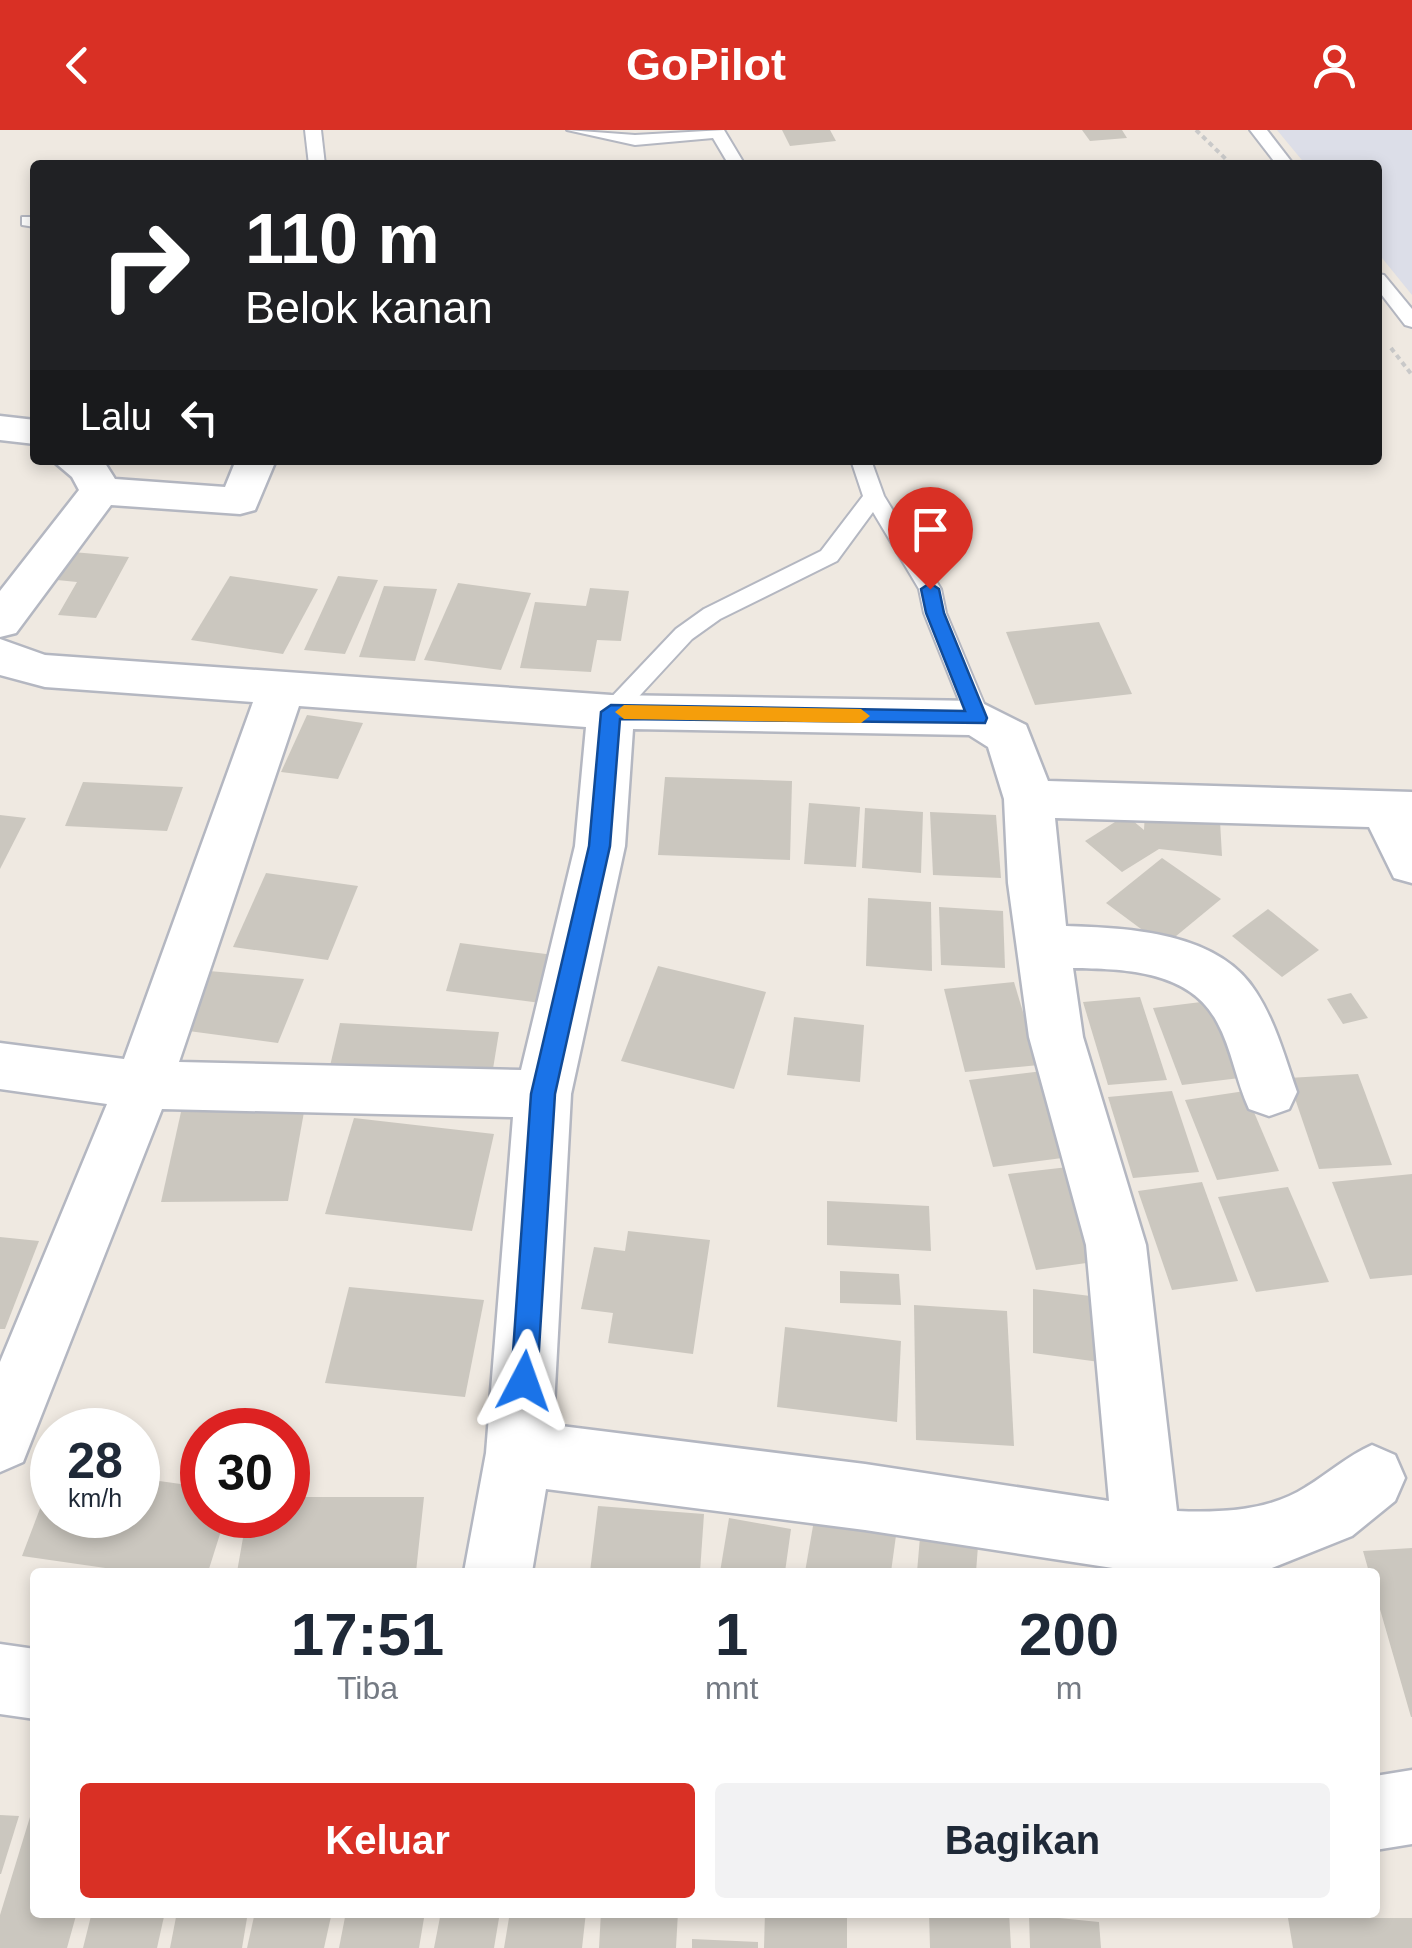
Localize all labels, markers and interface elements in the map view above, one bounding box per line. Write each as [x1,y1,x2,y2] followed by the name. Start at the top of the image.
[50,38,105,93] icon: back
[1307,38,1362,93] icon: person
[626,39,786,90] text: GoPilot
[80,200,210,330] icon: right
[245,200,440,278] text: 110 m
[245,282,493,333] text: Belok kanan
[172,390,227,445] icon: left
[80,396,152,438] text: Lalu
[888,487,973,590] pin
[903,502,958,557] icon: arrive
[472,1329,576,1433] position arrow
[180,1408,310,1538] speed limit sign: 30
[67,1433,123,1489] text: 28
[68,1484,122,1512] text: km/h
[291,1601,444,1668] text: 17:51
[715,1601,748,1668] text: 1
[1019,1601,1119,1668] text: 200
[337,1670,398,1706] text: Tiba
[705,1670,758,1706] text: mnt
[1056,1670,1082,1706] text: m
[80,1783,695,1898] button: Keluar
[715,1783,1330,1898] button: Bagikan

